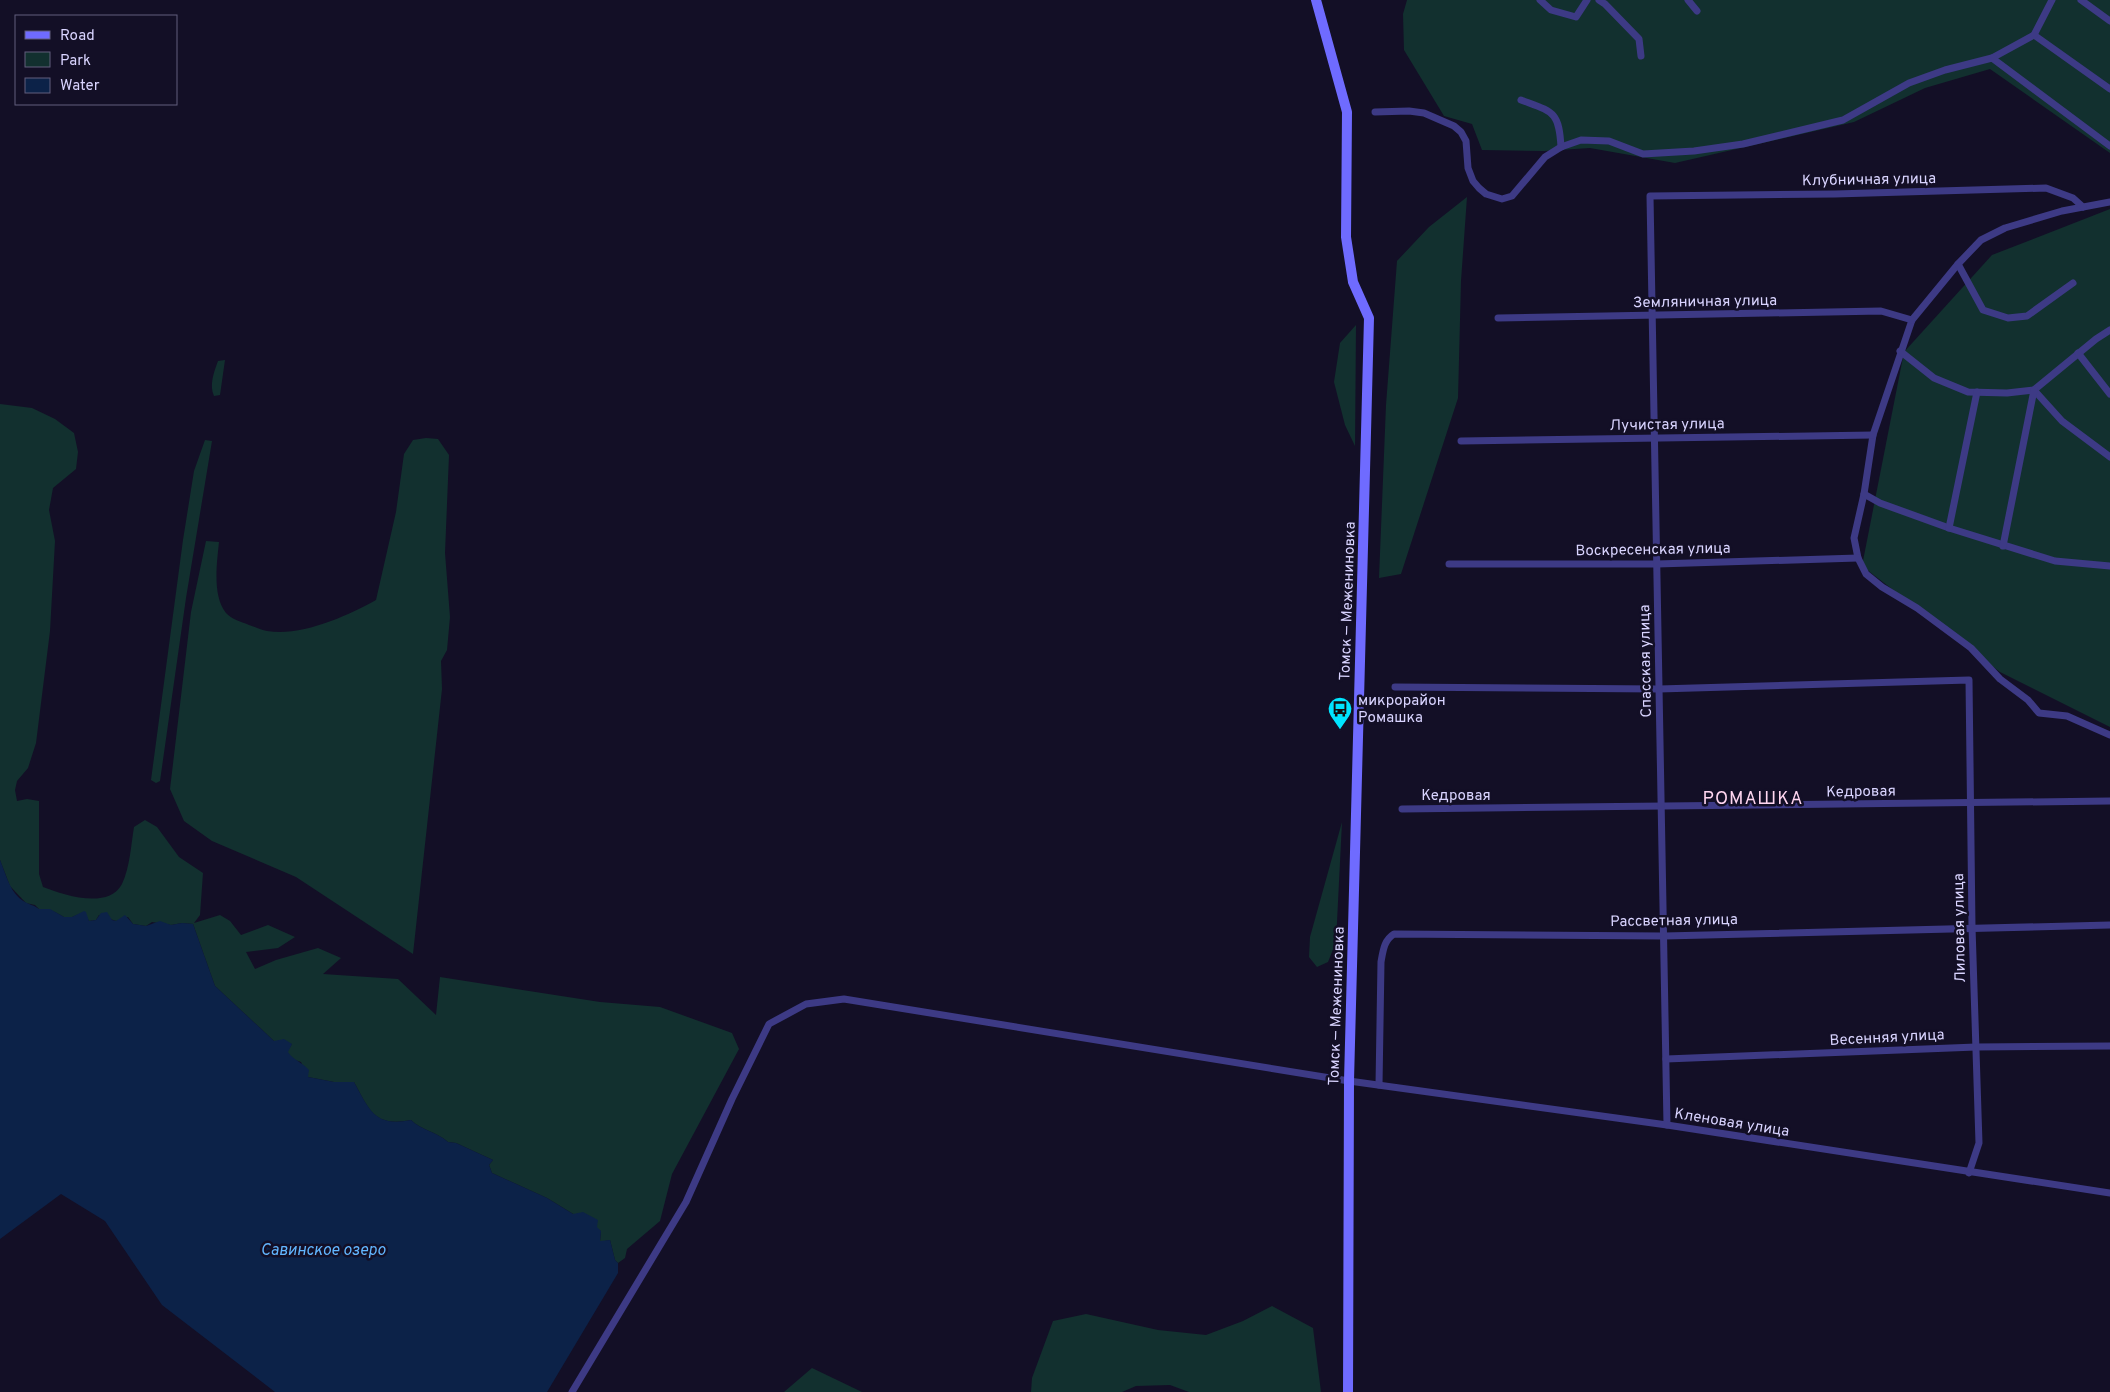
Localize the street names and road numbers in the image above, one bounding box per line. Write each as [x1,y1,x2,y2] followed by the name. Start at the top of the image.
[1802,170,1936,191] street label: Клубничная улица
[1633,292,1777,313] street label: Земляничная улица
[1609,415,1725,436] street label: Лучистая улица
[1336,521,1361,681] street label: Томск — Межениновка
[1575,540,1731,561] street label: Воскресенская улица
[1636,604,1657,718] street label: Спасская улица
[1826,782,1896,803] street label: Кедровая
[1421,787,1491,806] street label: Кедровая
[1950,873,1971,983] street label: Лиловая улица
[1610,911,1738,932] street label: Рассветная улица
[1325,926,1350,1086] street label: Томск — Межениновка
[1829,1026,1945,1051] street label: Весенняя улица
[1673,1105,1791,1142] street label: Кленовая улица

